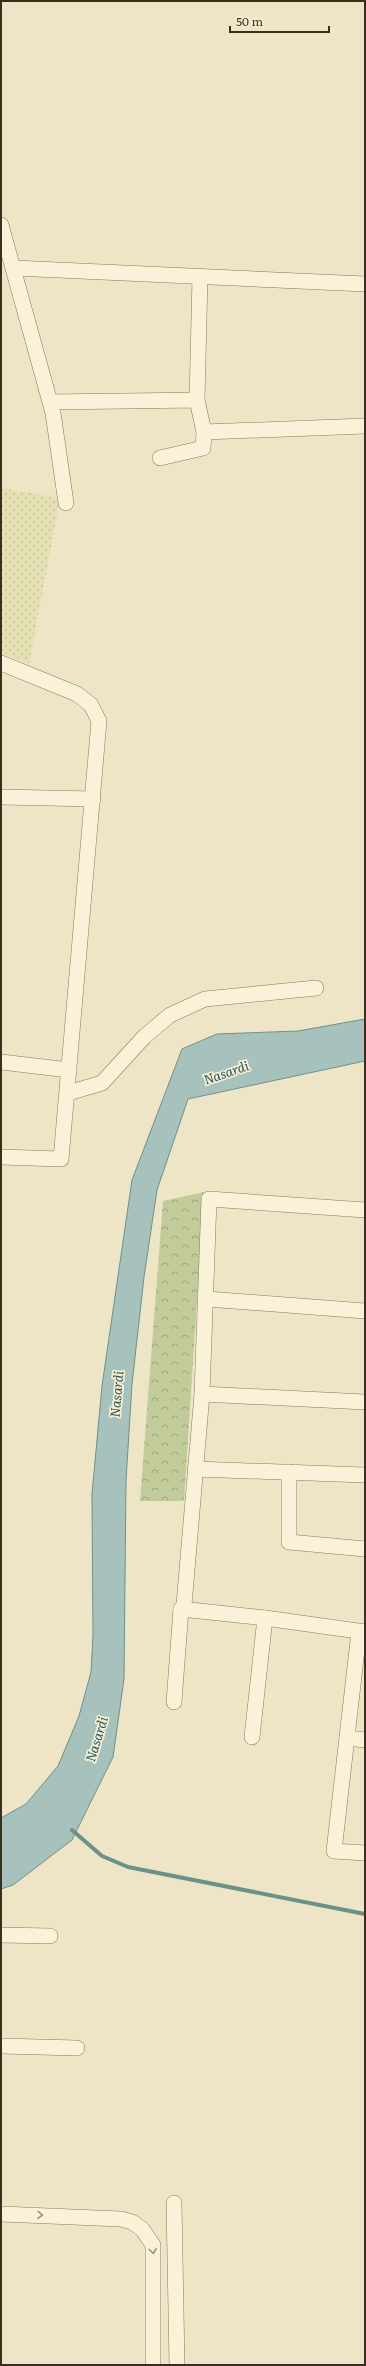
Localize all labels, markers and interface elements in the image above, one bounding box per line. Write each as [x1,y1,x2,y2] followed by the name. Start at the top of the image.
[230,8,329,34] scale bar
[236,12,263,30] text: 50 m
[201,1055,251,1089] water label: Nasardi
[105,1370,128,1418] water label: Nasardi
[80,1714,112,1764] water label: Nasardi
[37,2211,43,2220] one-way arrow
[148,2248,157,2254] one-way arrow

